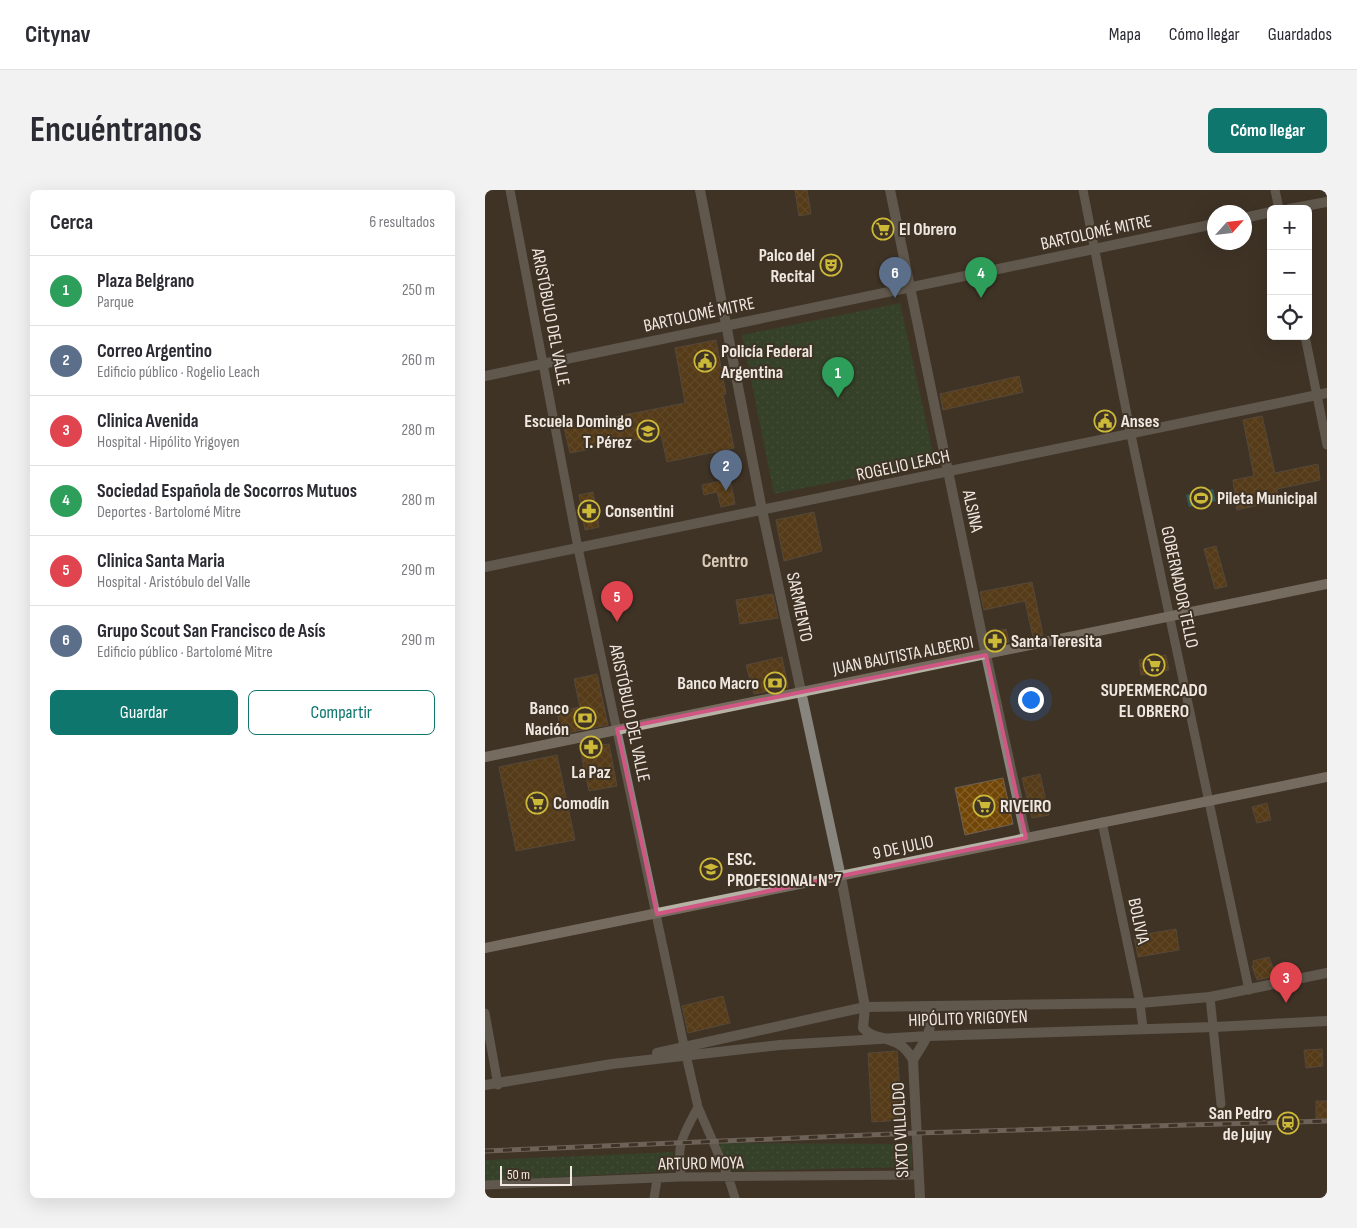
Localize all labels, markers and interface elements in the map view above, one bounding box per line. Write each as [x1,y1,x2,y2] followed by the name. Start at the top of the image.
[25,20,91,49] text: Citynav
[1109,24,1141,45] text: Mapa
[1169,24,1240,45] text: Cómo llegar
[1268,24,1332,45] text: Guardados
[1208,108,1327,153] button: Cómo llegar
[30,109,202,152] text: Encuéntranos
[1207,205,1252,250] north arrow
[1267,205,1312,340] map controls
[1267,205,1312,250] button: +
[50,210,93,235] text: Cerca
[1039,210,1154,255] street label: BARTOLOMÉ MITRE
[369,213,435,232] text: 6 resultados
[871,217,895,241] supermarket icon: El Obrero
[899,219,957,240] place label: El Obrero
[527,245,574,388] street label: ARISTÓBULO DEL VALLE
[759,245,815,287] place label: Palco del Recital
[1267,250,1312,295] button: −
[819,253,843,277] theatre icon: Palco del Recital
[879,257,911,298] pin: 6
[965,257,997,298] pin: 4
[97,270,194,293] text: Plaza Belgrano
[63,281,69,300] text: 1
[402,281,435,300] text: 250 m
[642,292,757,337] street label: BARTOLOMÉ MITRE
[97,293,134,312] text: Parque
[1267,295,1312,340] button: locate
[97,340,212,363] text: Correo Argentino
[720,341,813,383] place label: Policía Federal Argentina
[693,349,717,373] public building icon: Policía Federal Argentina
[62,351,70,370] text: 2
[401,351,435,370] text: 260 m
[822,357,854,398] pin: 1
[97,363,260,382] text: Edificio público · Rogelio Leach
[1093,409,1117,433] public building icon: Anses
[97,410,199,433] text: Clinica Avenida
[524,411,632,453] place label: Escuela Domingo T. Pérez
[1120,411,1159,432] place label: Anses
[636,419,660,443] school or university icon: Escuela Domingo T. Pérez
[62,421,70,440] text: 3
[401,421,435,440] text: 280 m
[97,433,240,452] text: Hospital · Hipólito Yrigoyen
[855,445,952,486] street label: ROGELIO LEACH
[710,450,742,491] pin: 2
[97,480,357,503] text: Sociedad Española de Socorros Mutuos
[1189,486,1213,510] sports icon: Pileta Municipal
[958,487,987,534] street label: ALSINA
[1217,488,1317,509] place label: Pileta Municipal
[62,491,70,510] text: 4
[401,491,435,510] text: 280 m
[577,499,601,523] pharmacy icon: Consentini
[605,501,674,522] place label: Consentini
[97,503,241,522] text: Deportes · Bartolomé Mitre
[1156,524,1203,650] street label: GOBERNADOR TELLO
[97,550,225,573] text: Clinica Santa Maria
[702,550,748,573] district label: Centro
[62,561,70,580] text: 5
[401,561,435,580] text: 290 m
[782,570,817,644] street label: SARMIENTO
[97,573,251,592] text: Hospital · Aristóbulo del Valle
[601,581,633,622] pin: 5
[97,620,326,643] text: Grupo Scout San Francisco de Asís
[983,629,1007,653] pharmacy icon: Santa Teresita
[62,631,70,650] text: 6
[401,631,435,650] text: 290 m
[1011,631,1102,652] place label: Santa Teresita
[830,632,975,680] street label: JUAN BAUTISTA ALBERDI
[604,642,654,784] street label: ARISTÓBULO DEL VALLE
[97,643,273,662] text: Edificio público · Bartolomé Mitre
[1142,653,1166,677] supermarket icon: SUPERMERCADO EL OBRERO
[763,671,787,695] bank icon: Banco Macro
[677,673,759,694] place label: Banco Macro
[1101,680,1207,722] place label: SUPERMERCADO EL OBRERO
[1018,687,1044,713] your location
[50,690,238,735] button: Guardar
[248,690,435,735] button: Compartir
[525,698,569,740] place label: Banco Nación
[573,706,597,730] bank icon: Banco Nación
[579,735,603,759] pharmacy icon: La Paz
[571,762,611,783] place label: La Paz
[525,791,549,815] supermarket icon: Comodín
[553,793,609,814] place label: Comodín
[972,794,996,818] supermarket icon: RIVEIRO
[1000,796,1051,817] place label: RIVEIRO
[871,831,935,864] street label: 9 DE JULIO
[727,849,842,891] place label: ESC. PROFESIONAL N°7
[699,857,723,881] school or university icon: ESC. PROFESIONAL N°7
[1123,896,1154,946] street label: BOLIVIA
[1270,962,1302,1003] pin: 3
[908,1006,1028,1031] street label: HIPÓLITO YRIGOYEN
[888,1082,913,1178] street label: SIXTO VILLOLDO
[1209,1103,1273,1145] place label: San Pedro de Jujuy
[1276,1111,1300,1135] station icon: San Pedro de Jujuy
[657,1152,744,1175] street label: ARTURO MOYA
[500,1163,573,1186] scale bar
[507,1166,530,1183] text: 50 m

